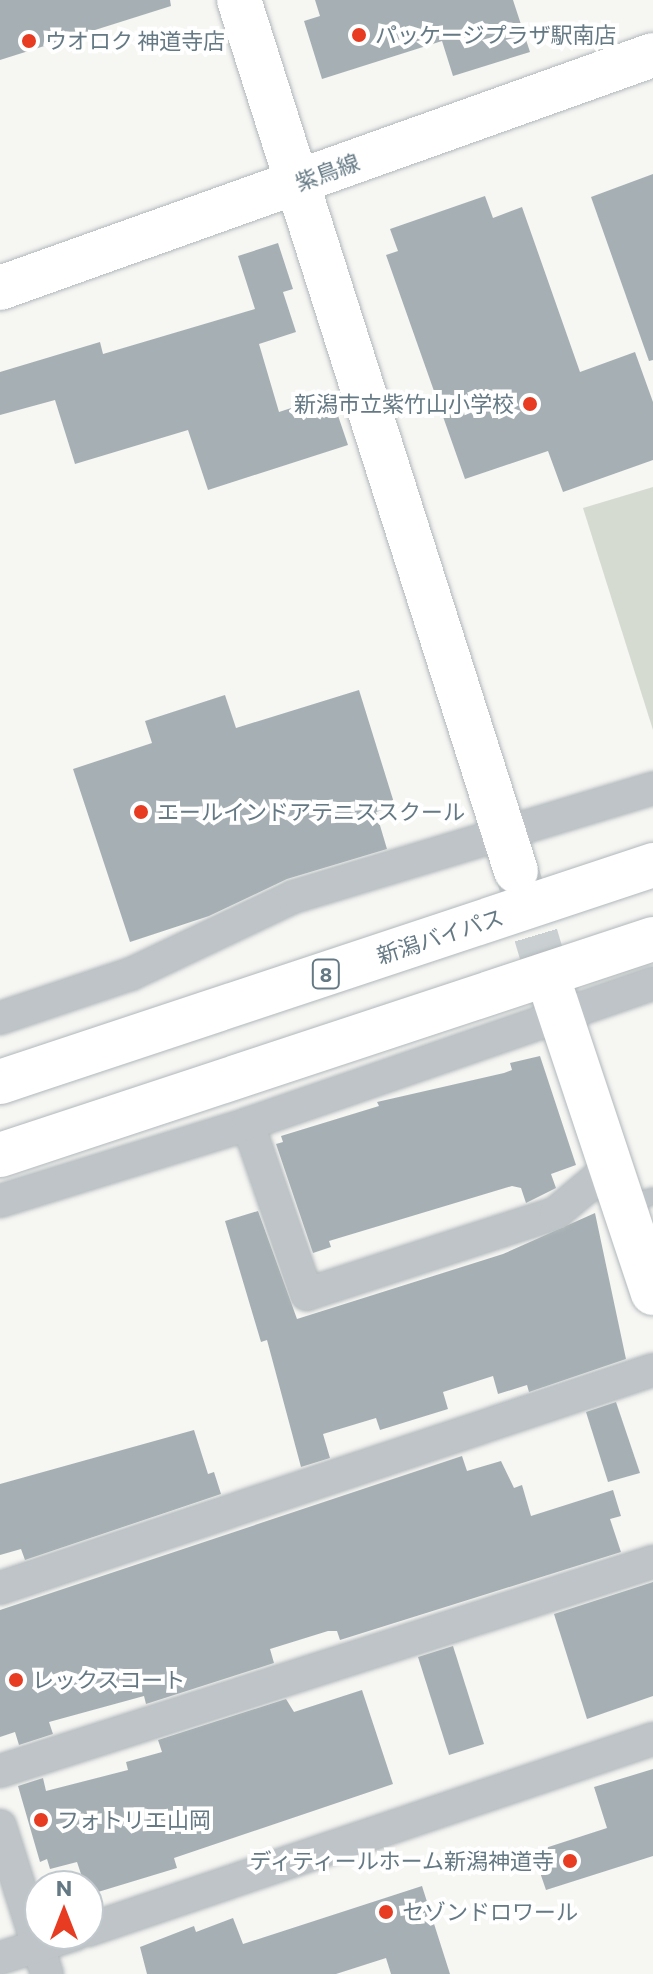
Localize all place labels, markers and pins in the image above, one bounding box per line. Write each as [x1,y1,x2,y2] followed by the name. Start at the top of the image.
[375,22,617,48] place label: パッケージプラザ駅南店
[350,26,368,44] marker: パッケージプラザ駅南店
[45,28,225,54] place label: ウオロク 神道寺店
[20,32,38,50] marker: ウオロク 神道寺店
[294,391,514,417] place label: 新潟市立紫竹山小学校
[521,395,539,413] marker: 新潟市立紫竹山小学校
[157,799,465,825] place label: エールインドアテニススクール
[132,803,150,821] marker: エールインドアテニススクール
[32,1667,186,1693] place label: レックスコート
[7,1671,25,1689] marker: レックスコート
[57,1807,211,1833] place label: フォトリエ山岡
[32,1811,50,1829] marker: フォトリエ山岡
[246,1848,554,1874] place label: ディティールホーム新潟神道寺
[561,1852,579,1870] marker: ディティールホーム新潟神道寺
[402,1899,578,1925] place label: セゾンドロワール
[377,1903,395,1921] marker: セゾンドロワール

